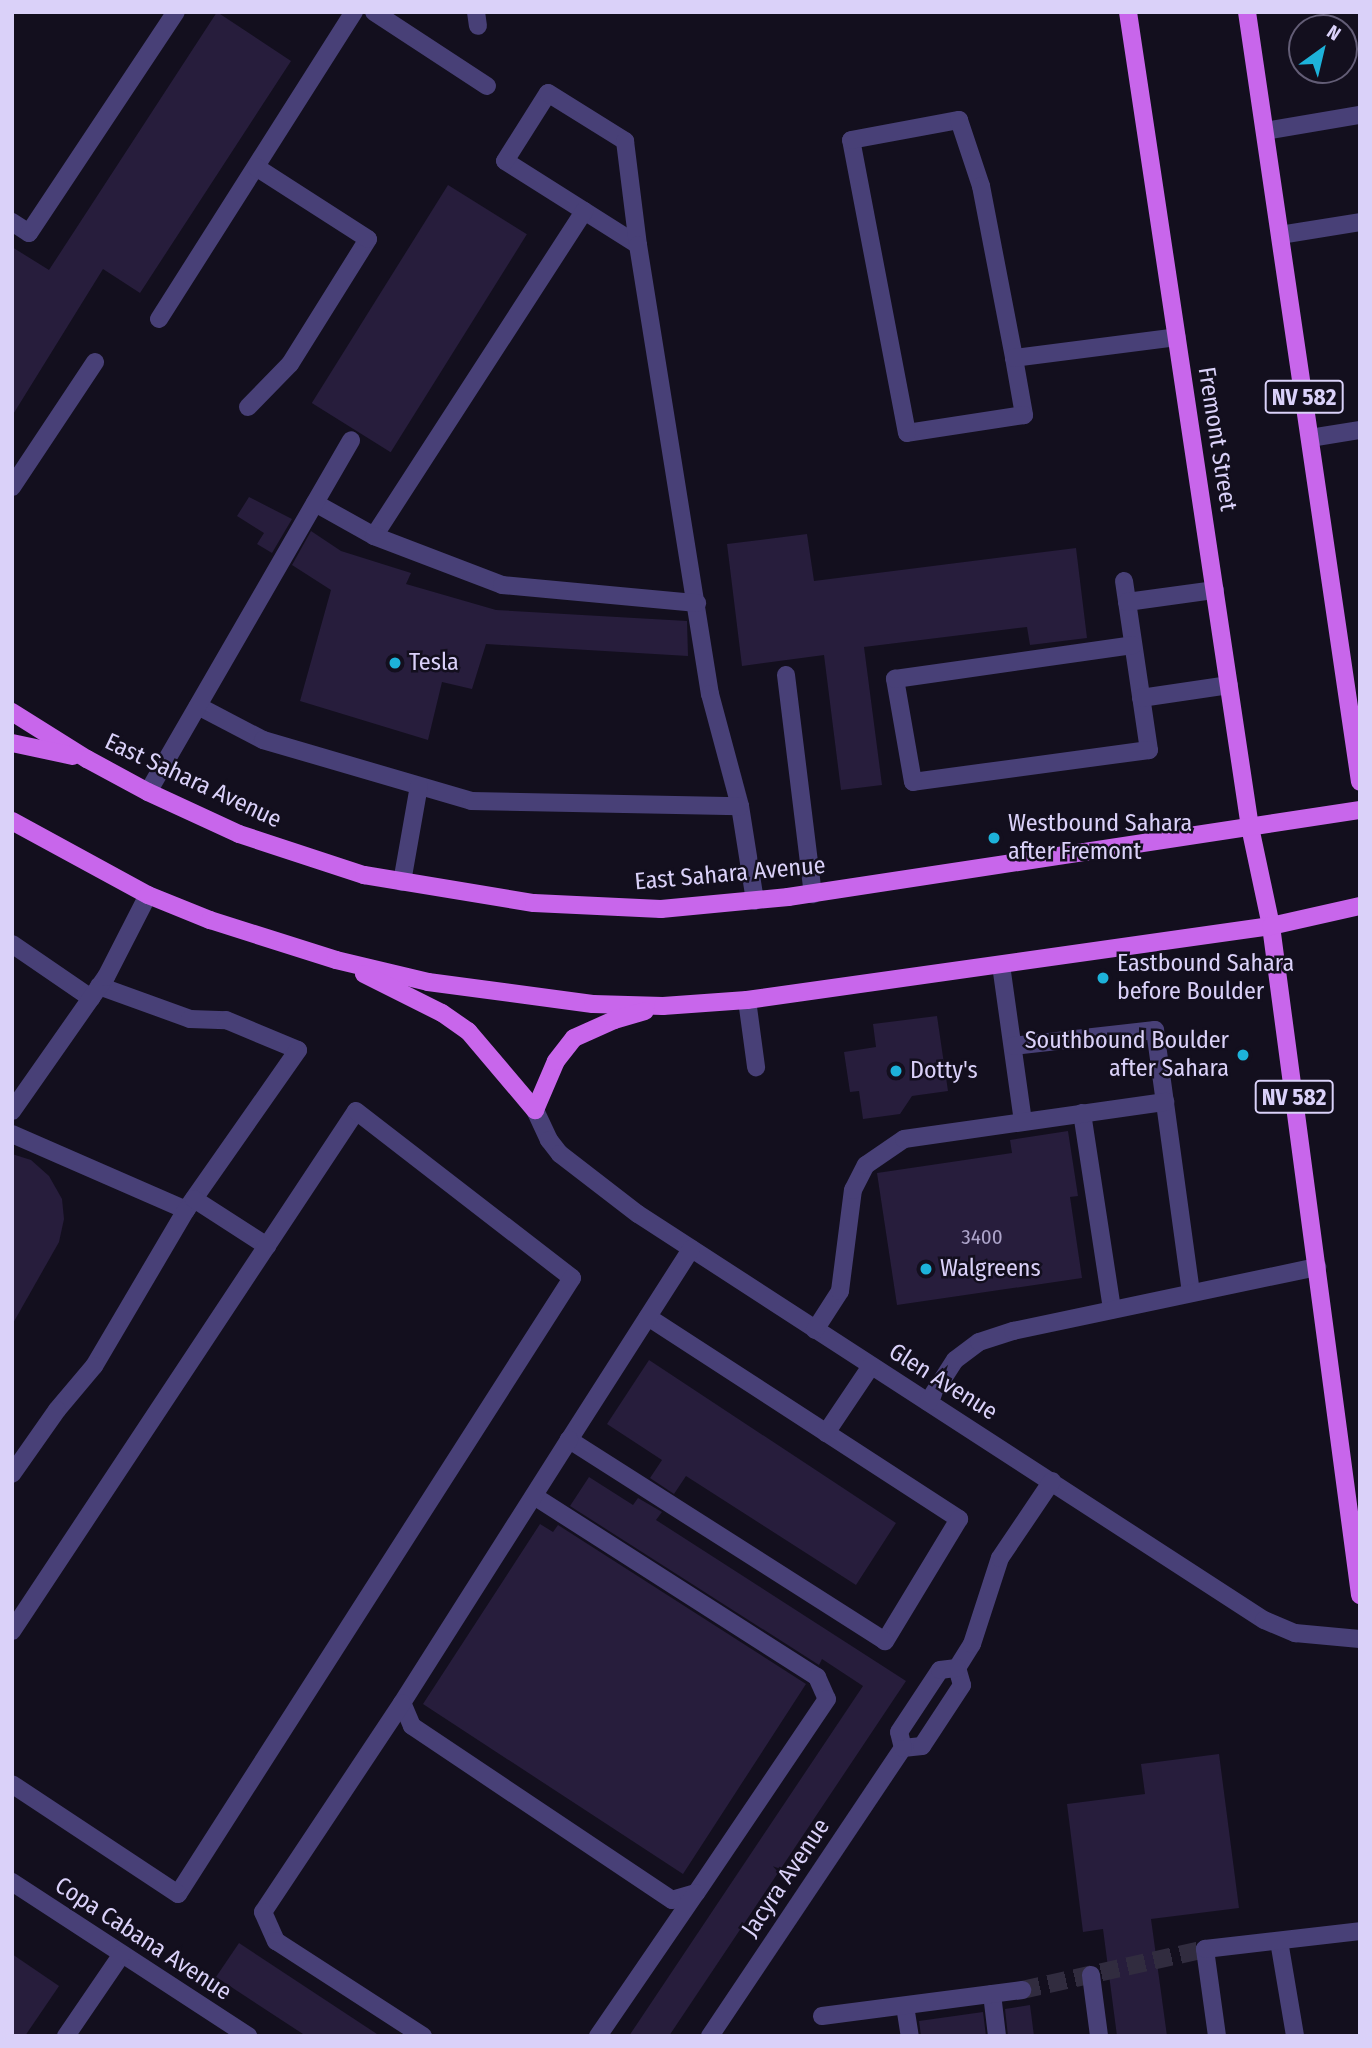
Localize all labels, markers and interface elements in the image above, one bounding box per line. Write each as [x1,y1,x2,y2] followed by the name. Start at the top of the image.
[1288,14,1358,84] north arrow
[1323,20,1345,46] text: N
[1191,365,1243,513] street label: Fremont Street
[1264,378,1344,416] road number: NV 582
[409,649,459,677] place label: Tesla
[387,655,403,671] marker: Tesla
[100,727,286,835] street label: East Sahara Avenue
[1008,810,1192,866] place label: Westbound Sahara after Fremont
[986,830,1002,846] marker: Westbound Sahara after Fremont
[633,851,827,897] street label: East Sahara Avenue
[1117,950,1294,1006] place label: Eastbound Sahara before Boulder
[1095,970,1111,986] marker: Eastbound Sahara before Boulder
[1025,1027,1229,1083] place label: Southbound Boulder after Sahara
[1235,1047,1251,1063] marker: Southbound Boulder after Sahara
[910,1057,978,1085] place label: Dotty's
[888,1063,904,1079] marker: Dotty's
[1254,1078,1334,1116] road number: NV 582
[961,1224,1003,1250] house number: 3400
[940,1255,1041,1283] place label: Walgreens
[918,1261,934,1277] marker: Walgreens
[884,1337,1002,1427] street label: Glen Avenue
[736,1813,836,1943] street label: Jacyra Avenue
[49,1871,237,2007] street label: Copa Cabana Avenue

